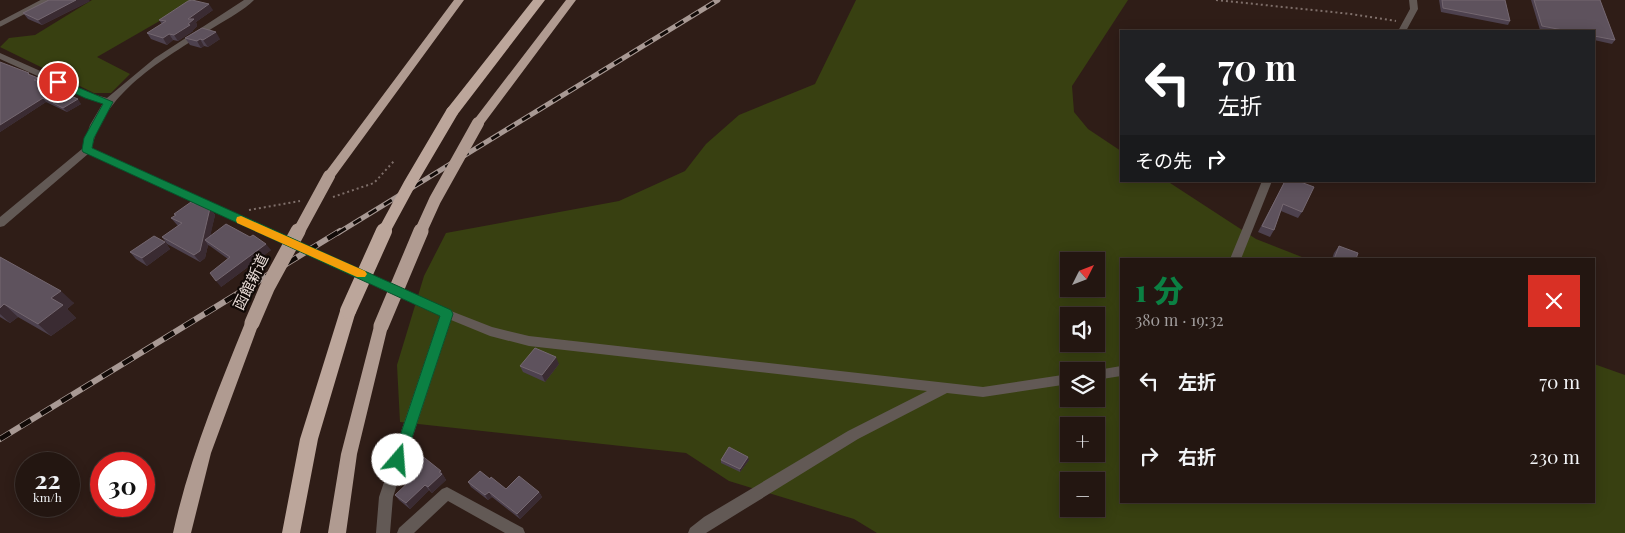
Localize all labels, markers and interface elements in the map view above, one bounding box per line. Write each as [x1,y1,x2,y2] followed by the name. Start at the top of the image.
[1218,43,1296,90] text: 70 m
[1135,50,1200,115] icon: left
[37,61,79,103] pin
[44,68,72,96] icon: arrive
[1218,90,1262,120] text: 左折
[1202,145,1230,173] icon: right
[1135,147,1192,173] text: その先
[228,250,272,313] street label: 函館新道
[1060,252,1105,298] north arrow
[1060,252,1105,517] map controls
[1135,270,1183,310] text: 1 分
[1528,275,1580,327] button: close
[1060,307,1105,352] button: sound
[1135,309,1224,330] text: 380 m · 19:32
[1060,362,1105,407] button: layers
[1135,367,1163,395] icon: left
[1178,368,1216,394] text: 左折
[1539,368,1580,394] text: 70 m
[1060,417,1105,462] button: +
[371,433,423,485] position arrow
[1135,442,1163,470] icon: right
[1178,443,1216,469] text: 右折
[1529,443,1580,469] text: 230 m
[90,452,155,517] speed limit sign: 30
[34,462,61,495] text: 22
[1060,472,1105,517] button: −
[33,489,62,505] text: km/h

